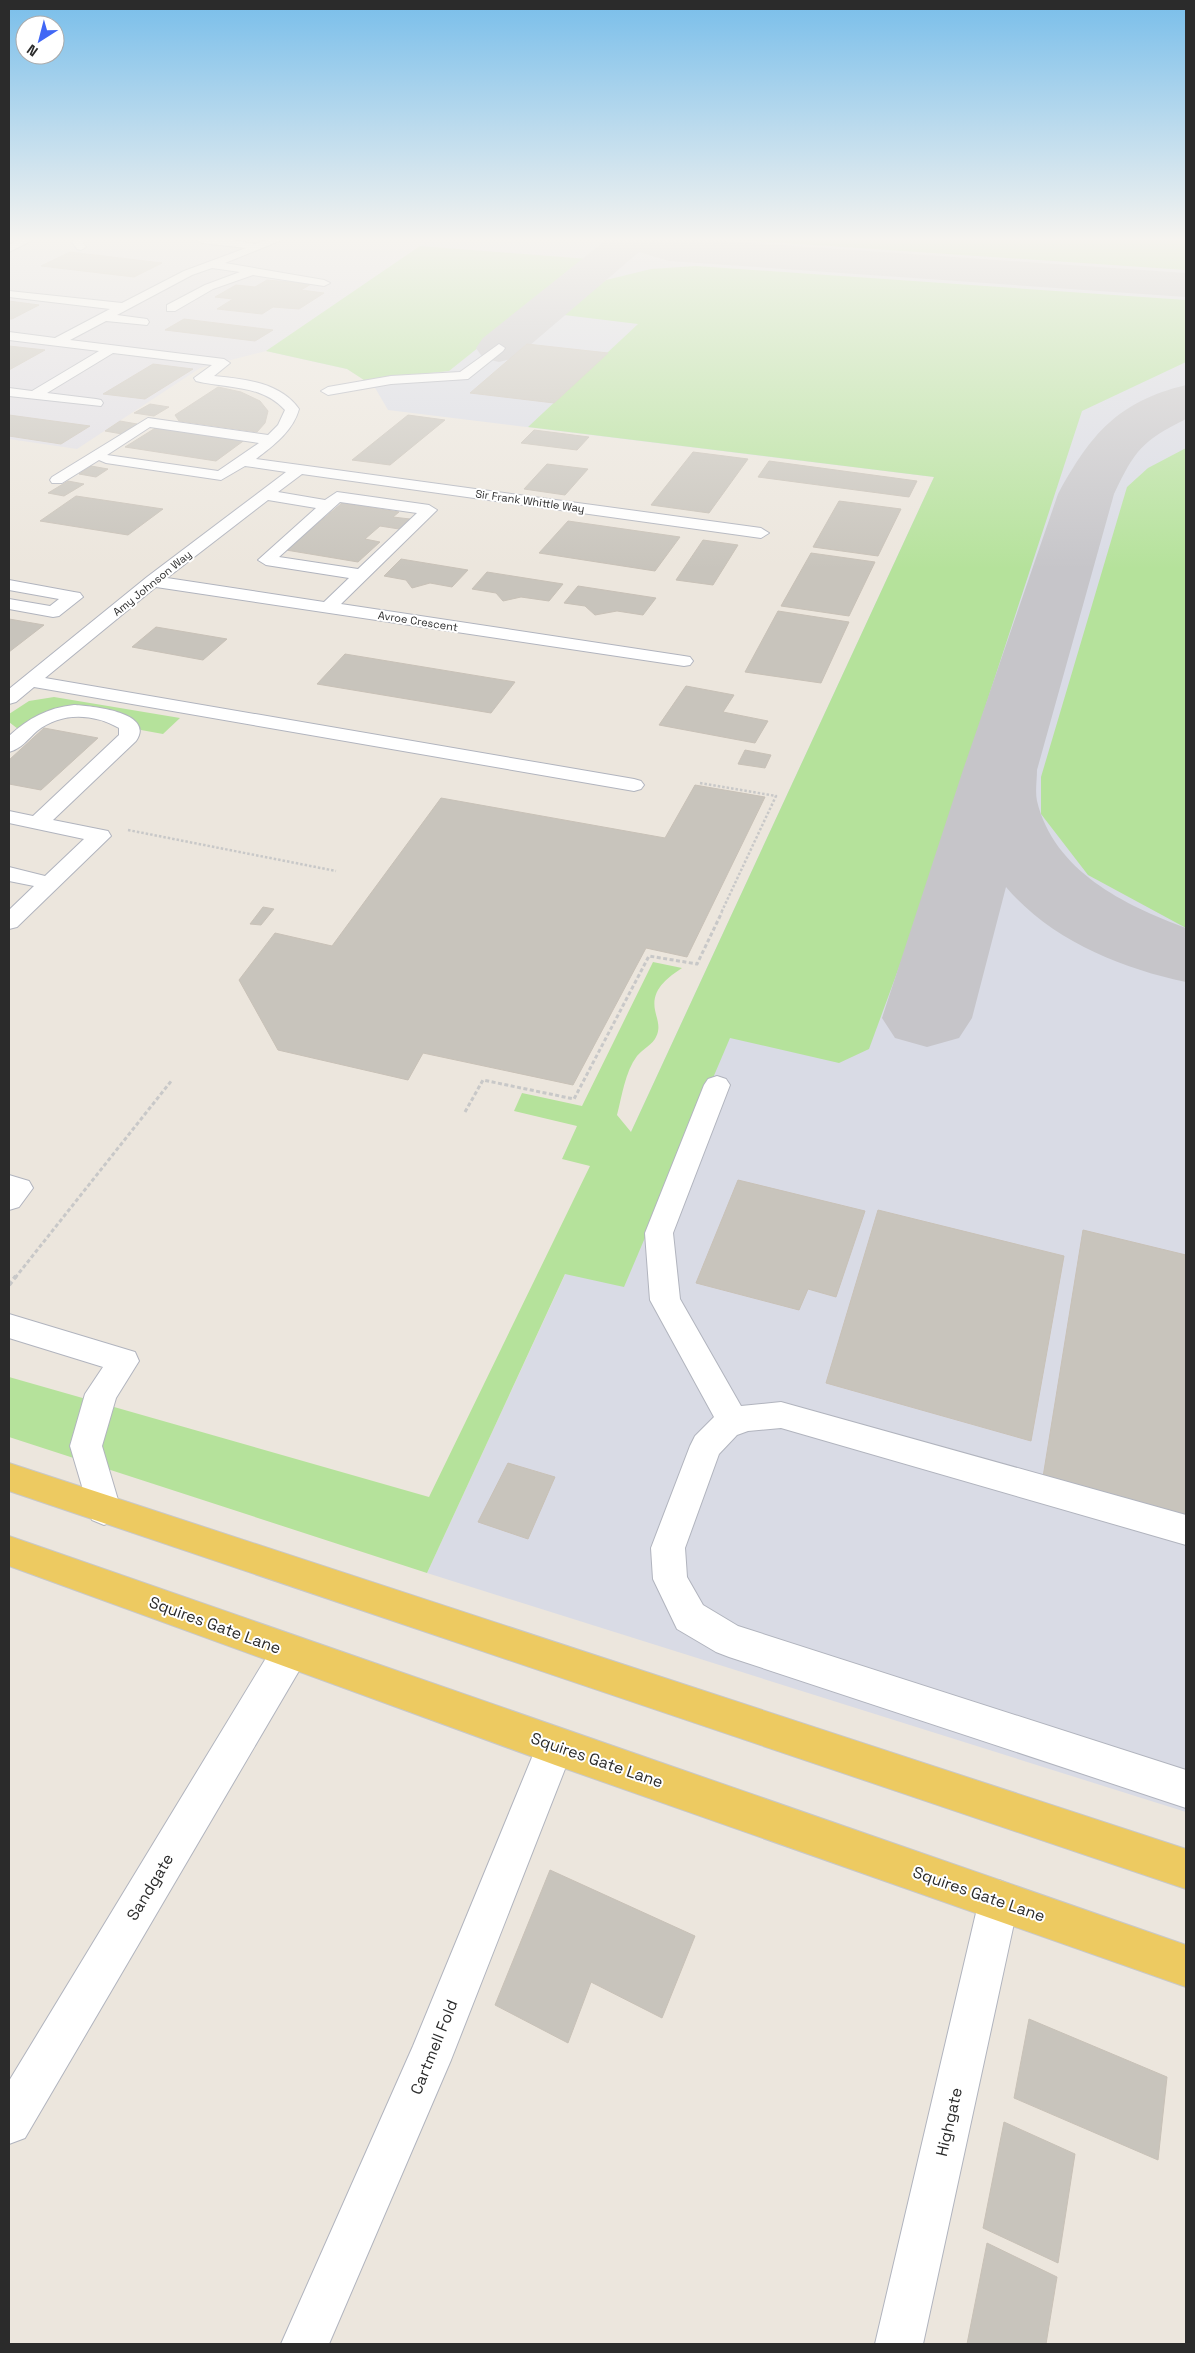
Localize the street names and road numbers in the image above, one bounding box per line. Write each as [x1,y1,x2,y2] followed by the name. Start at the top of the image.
[475,486,585,516] street label: Sir Frank Whittle Way
[110,547,194,619] street label: Amy Johnson Way
[377,608,459,634] street label: Avroe Crescent
[146,1591,284,1659] street label: Squires Gate Lane
[528,1727,666,1793] street label: Squires Gate Lane
[122,1850,178,1924] street label: Sandgate
[910,1861,1048,1927] street label: Squires Gate Lane
[405,1996,463,2098] street label: Cartmell Fold
[931,2086,967,2158] street label: Highgate

